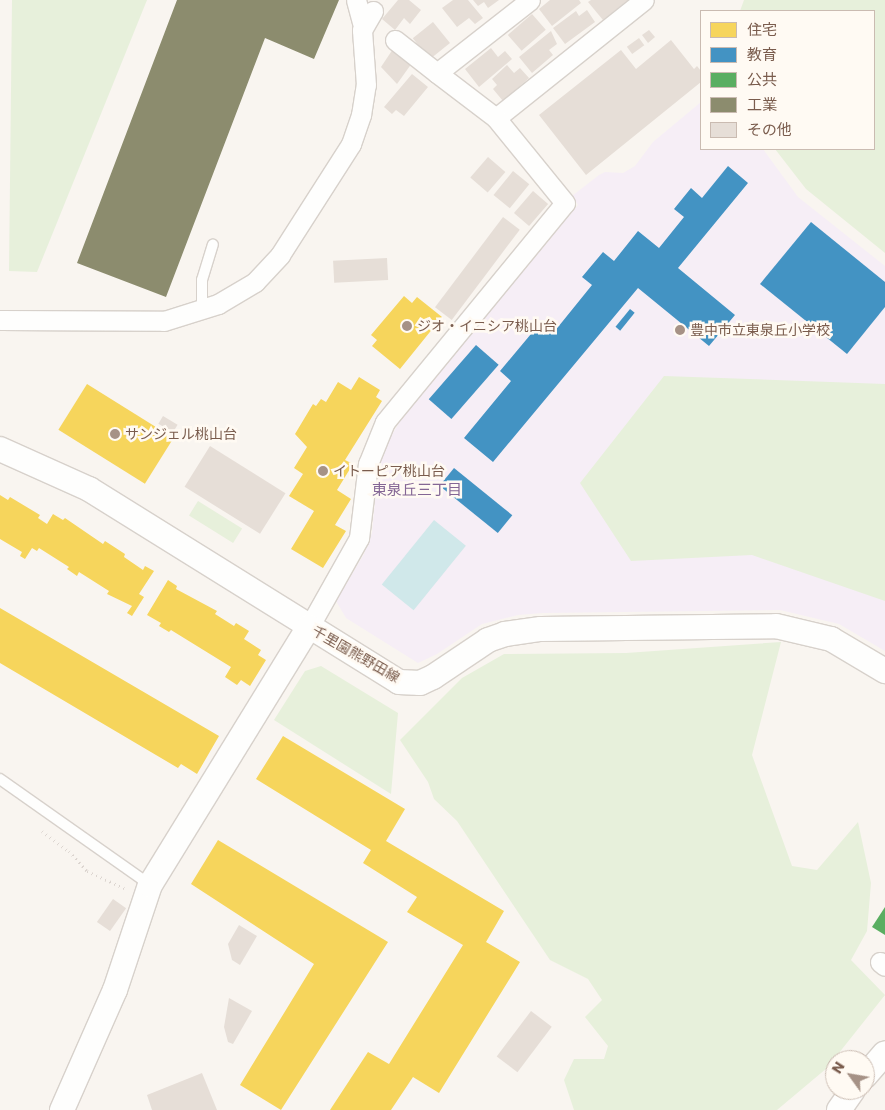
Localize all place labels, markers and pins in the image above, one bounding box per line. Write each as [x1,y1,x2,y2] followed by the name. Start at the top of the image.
[417,318,557,334] place label: ジオ・イニシア桃山台
[401,320,413,332] marker: ジオ・イニシア桃山台
[690,322,830,338] place label: 豊中市立東泉丘小学校
[674,324,686,336] marker: 豊中市立東泉丘小学校
[125,426,237,442] place label: サンジェル桃山台
[109,428,121,440] marker: サンジェル桃山台
[333,463,445,479] place label: イトーピア桃山台
[317,465,329,477] marker: イトーピア桃山台

